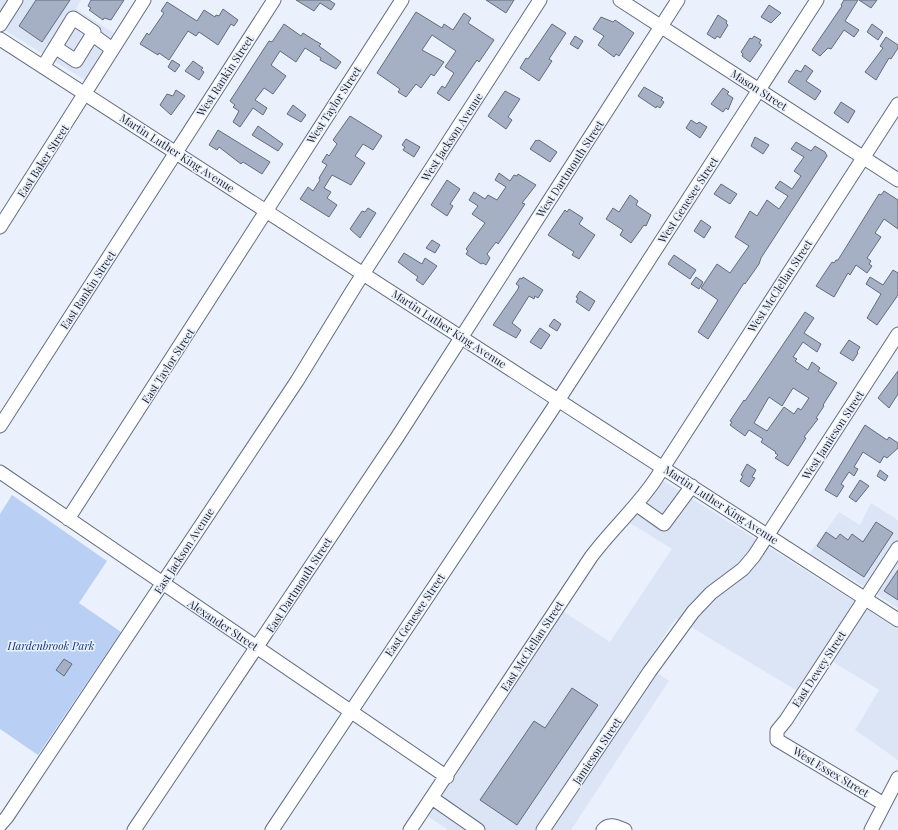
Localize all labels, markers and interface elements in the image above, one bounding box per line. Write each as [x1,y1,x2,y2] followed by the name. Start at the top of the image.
[192,32,256,120] street label: West Rankin Street
[302,63,364,147] street label: West Taylor Street
[728,66,791,114] street label: Mason Street
[417,89,486,185] street label: West Jackson Avenue
[117,110,238,196] street label: Martin Luther King Avenue
[532,117,607,221] street label: West Dartmouth Street
[13,121,72,200] street label: East Baker Street
[654,154,721,247] street label: West Genesee Street
[743,236,815,336] street label: West McClellan Street
[57,247,119,332] street label: East Rankin Street
[389,286,510,372] street label: Martin Luther King Avenue
[138,325,198,406] street label: East Taylor Street
[798,387,867,483] street label: West Jamieson Street
[661,462,782,548] street label: Martin Luther King Avenue
[150,504,217,597] street label: East Jackson Avenue
[262,534,335,635] street label: East Dartmouth Street
[381,570,448,659] street label: East Genesee Street
[184,595,262,654] street label: Alexander Street
[497,598,567,694] street label: East McClellan Street
[788,627,849,710] street label: East Dewey Street
[7,638,95,653] park label: Hardenbrook Park
[568,714,624,788] street label: Jamieson Street
[790,742,872,800] street label: West Essex Street

